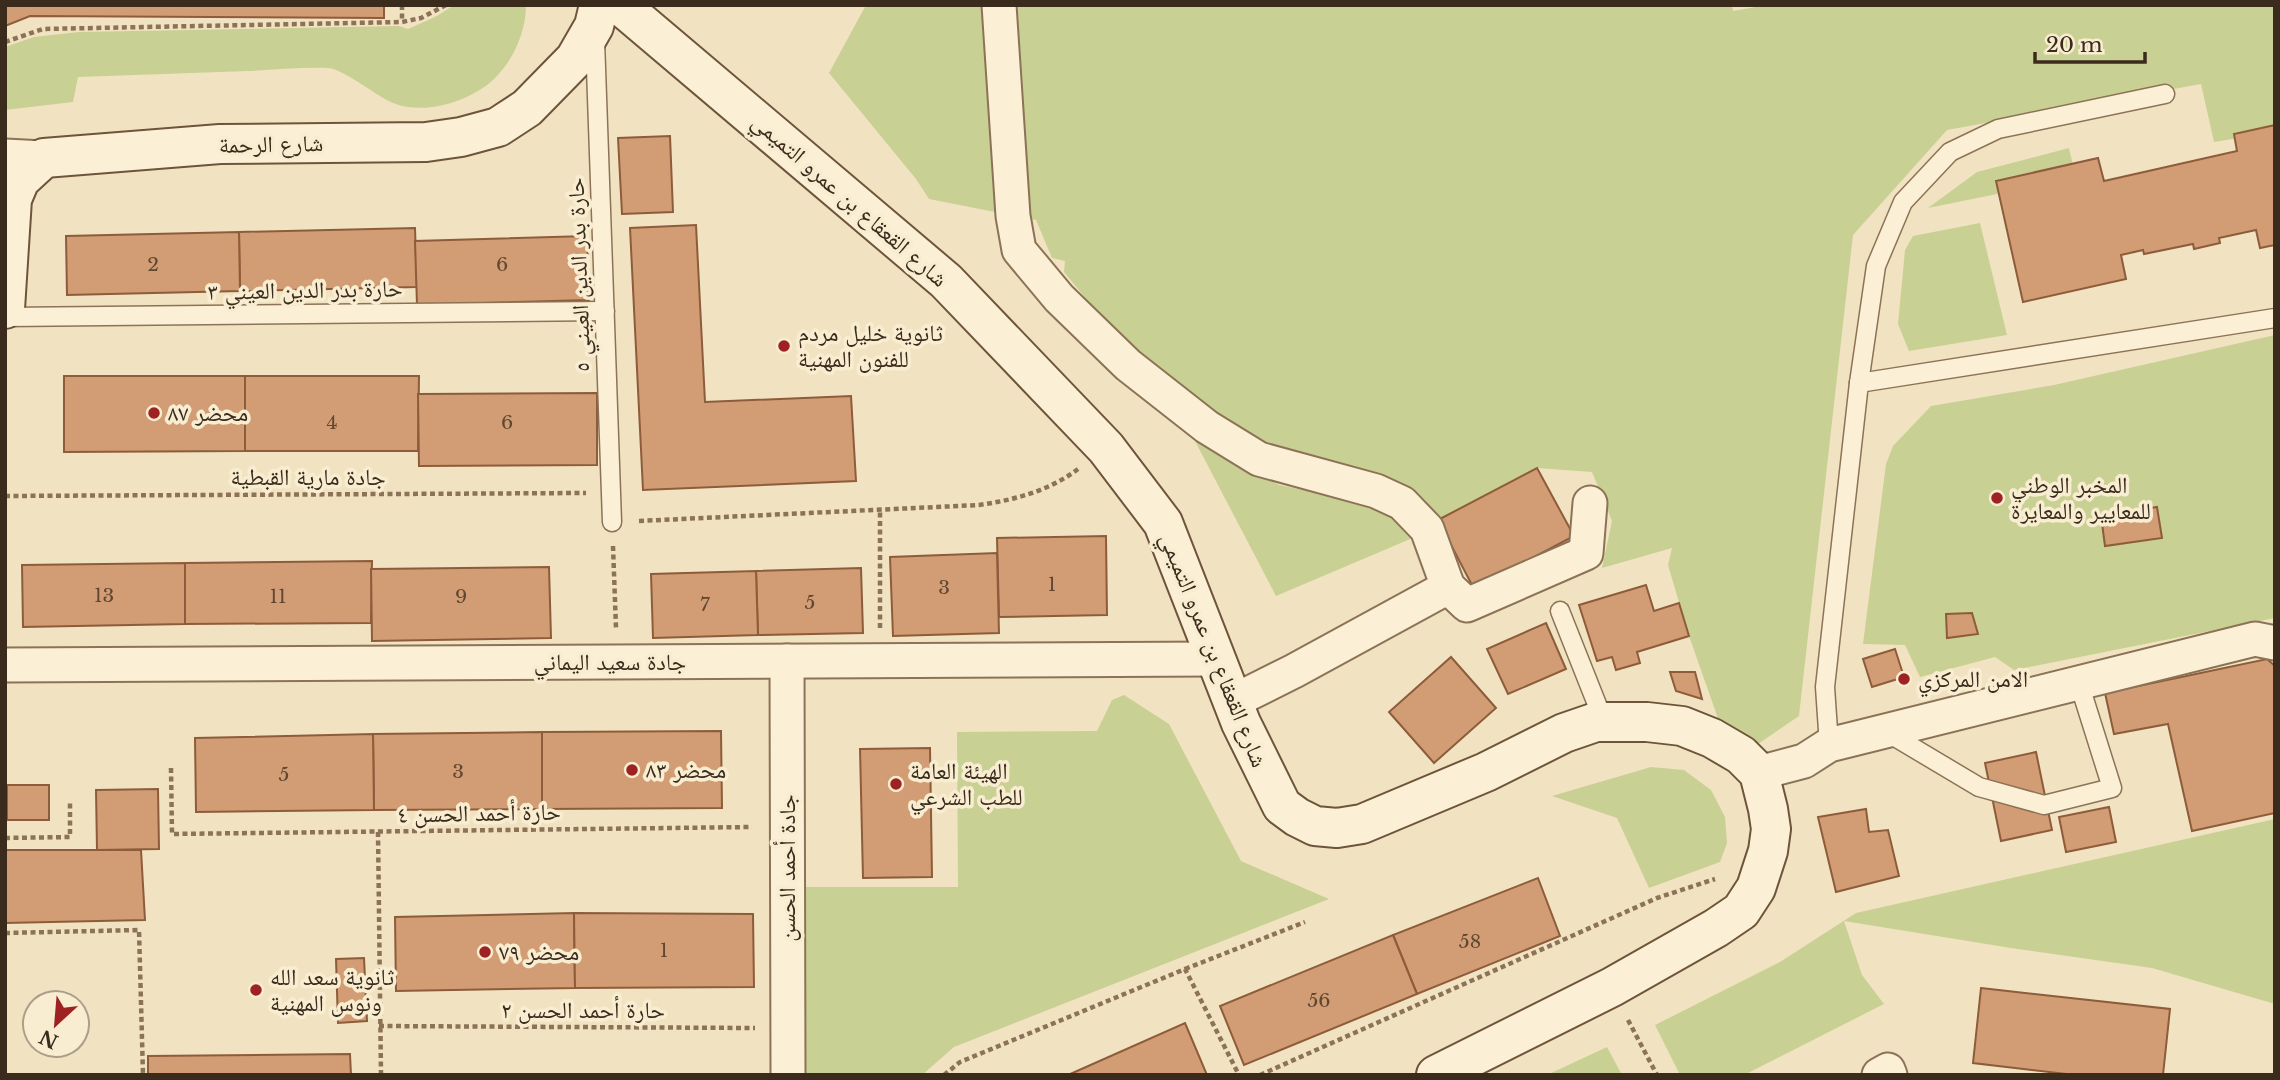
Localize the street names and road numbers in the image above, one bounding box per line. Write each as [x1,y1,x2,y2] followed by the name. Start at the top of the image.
[743,107,954,296] street label: شارع القعقاع بن عمرو التميمي
[219,129,324,160] street label: شارع الرحمة
[562,177,601,373] street label: حارة بدر الدين العيني ٥
[207,274,403,311] street label: حارة بدر الدين العيني ٣
[230,463,386,491] street label: جادة مارية القبطية
[1150,529,1274,773] street label: شارع القعقاع بن عمرو التميمي
[534,648,686,681] street label: جادة سعيد اليماني
[773,794,801,942] street label: جادة أحمد الحسن
[397,798,561,828] street label: حارة أحمد الحسن ٤
[501,996,665,1024] street label: حارة أحمد الحسن ٢

